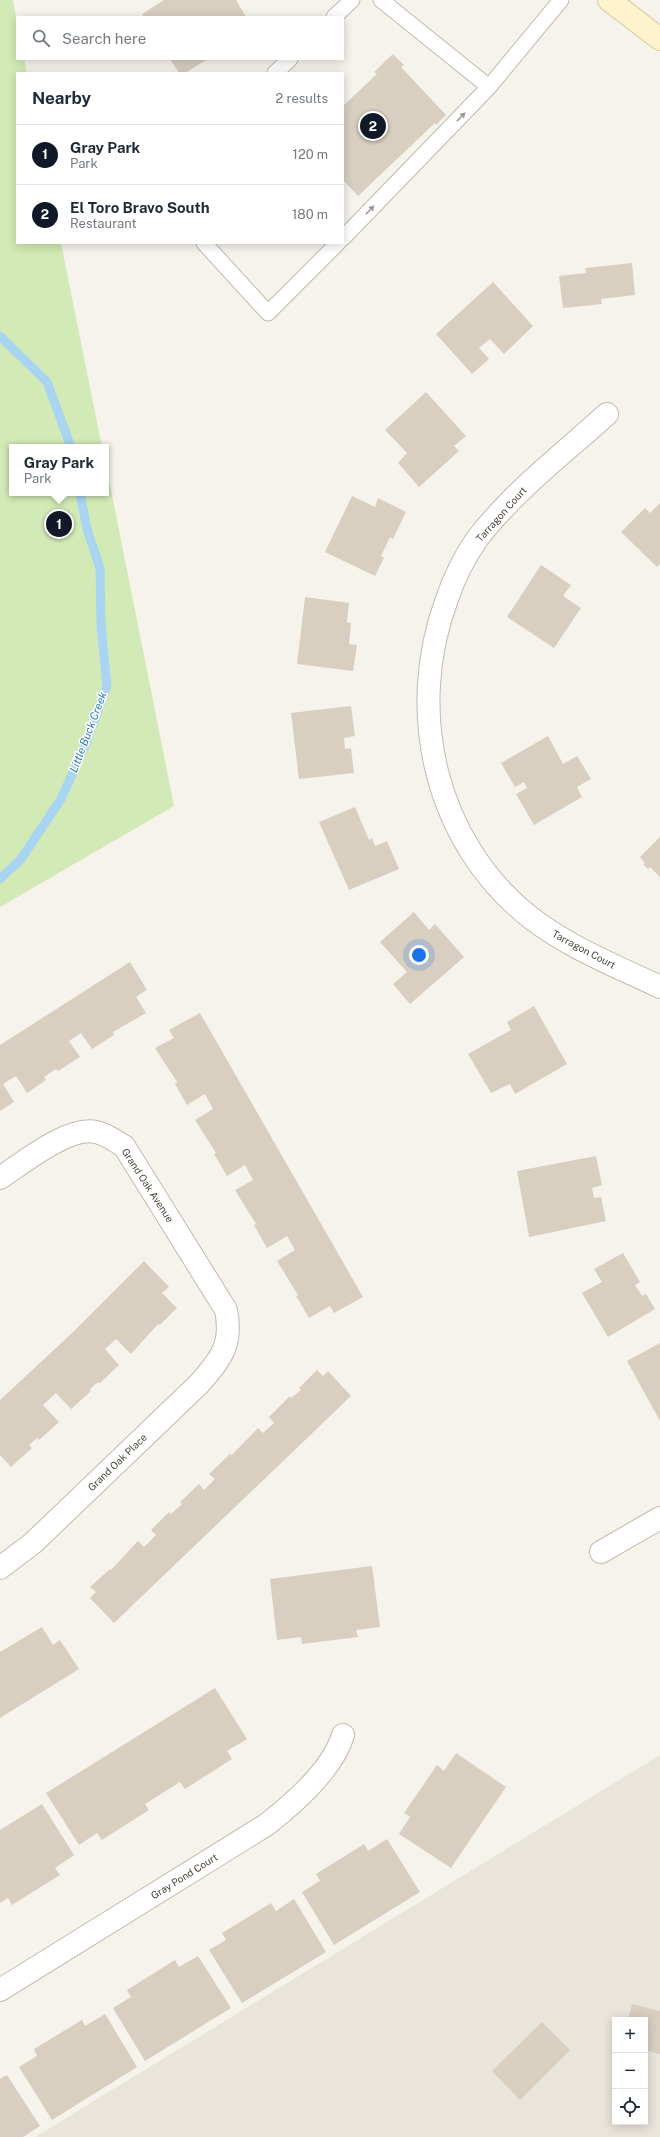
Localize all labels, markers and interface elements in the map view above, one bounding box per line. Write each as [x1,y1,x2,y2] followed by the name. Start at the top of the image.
[16,16,344,60] search box
[30,27,52,49] icon: search
[62,30,146,47] text: Search here
[32,88,91,108] text: Nearby
[276,91,328,106] text: 2 results
[360,111,386,141] pin: 2
[456,112,465,122] one-way arrow
[70,139,140,156] text: Gray Park
[42,147,48,162] text: 1
[293,147,328,162] text: 120 m
[70,156,98,171] text: Park
[70,199,210,216] text: El Toro Bravo South
[365,205,375,215] one-way arrow
[41,207,49,222] text: 2
[292,207,328,222] text: 180 m
[70,216,136,231] text: Restaurant
[9,444,109,496] popup
[24,454,94,471] text: Gray Park
[24,471,52,486] text: Park
[473,484,529,544] street label: Tarragon Court
[46,509,72,539] pin: 1
[67,690,109,774] water label: Little Buck Creek
[550,927,618,971] street label: Tarragon Court
[409,945,429,965] your location
[120,1146,177,1225] street label: Grand Oak Avenue
[85,1431,149,1493] street label: Grand Oak Place
[148,1851,220,1901] street label: Gray Pond Court
[612,2017,648,2125] map controls
[612,2017,648,2053] button: +
[612,2053,648,2089] button: −
[612,2089,648,2125] button: locate

